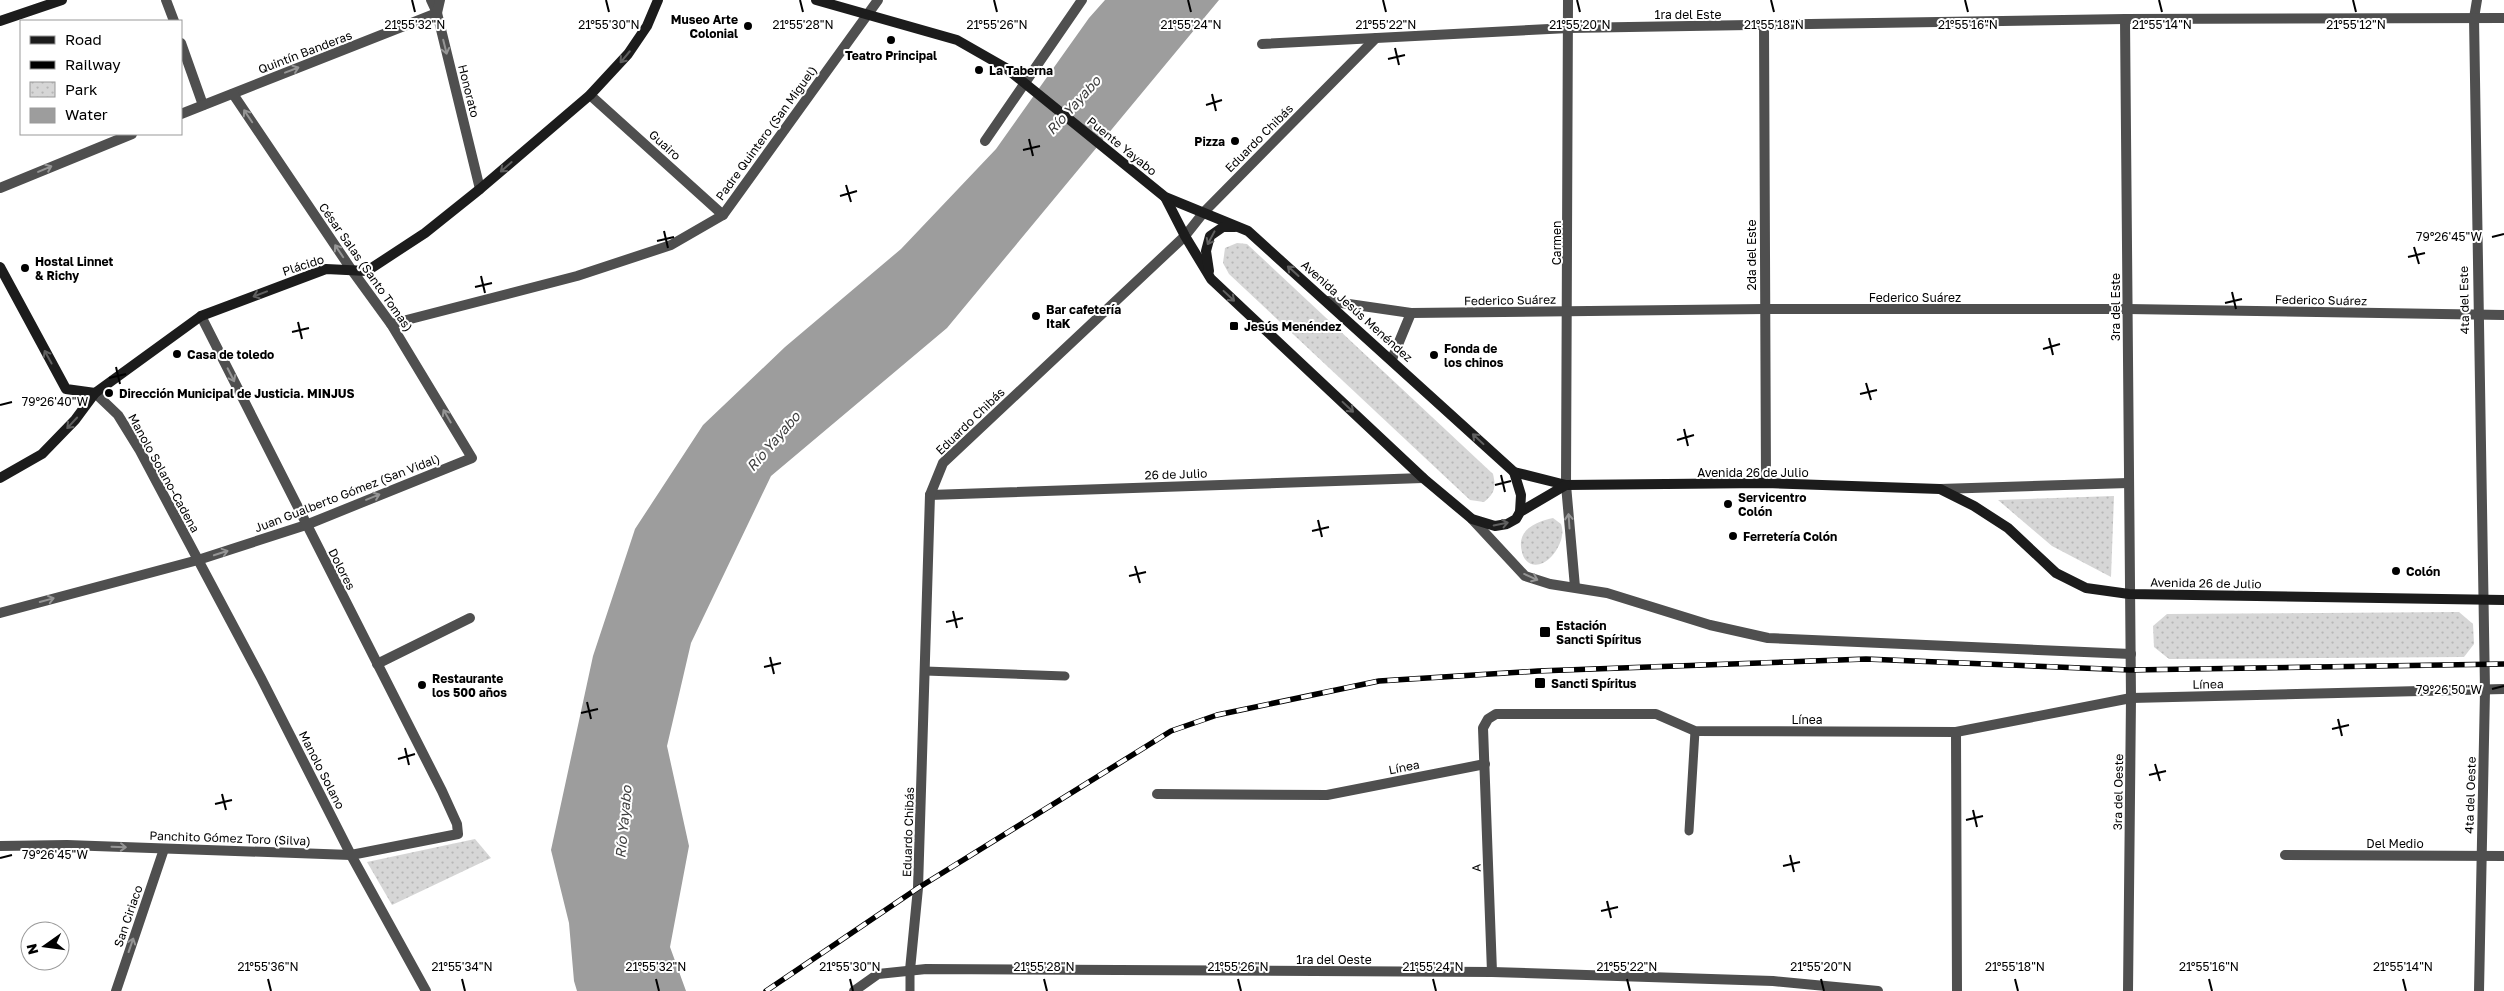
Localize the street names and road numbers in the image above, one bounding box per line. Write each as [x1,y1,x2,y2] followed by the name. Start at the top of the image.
[1655,7,1721,22] street label: 1ra del Este
[256,27,354,77] street label: Quintín Banderas
[455,63,483,119] street label: Honorato
[712,63,820,203] street label: Padre Quintero (San Miguel)
[1222,101,1296,175] street label: Eduardo Chibás
[1084,113,1160,179] street label: Puente Yayabo
[646,127,684,163] street label: Guairo
[316,200,416,334] street label: César Salas (Santo Tomas)
[1744,220,1759,290] street label: 2da del Este
[1549,221,1564,265] street label: Carmen
[280,251,326,279] street label: Plácido
[1298,257,1416,365] street label: Avenida Jesús Menéndez
[2456,266,2472,334] street label: 4ta del Este
[2108,273,2123,341] street label: 3ra del Este
[1869,290,1961,305] street label: Federico Suárez
[1464,292,1556,308] street label: Federico Suárez
[2275,292,2367,308] street label: Federico Suárez
[932,384,1008,458] street label: Eduardo Chibás
[125,411,203,535] street label: Manolo Solano-Cadena
[252,451,442,535] street label: Juan Gualberto Gómez (San Vidal)
[1144,465,1208,483] street label: 26 de Julio
[1697,465,1809,480] street label: Avenida 26 de Julio
[325,546,359,592] street label: Dolores
[2150,575,2262,591] street label: Avenida 26 de Julio
[2192,676,2224,692] street label: Línea
[1791,712,1823,727] street label: Línea
[296,728,348,812] street label: Manolo Solano
[2110,754,2126,830] street label: 3ra del Oeste
[2461,756,2479,834] street label: 4ta del Oeste
[1387,757,1421,777] street label: Línea
[899,787,917,877] street label: Eduardo Chibás
[149,828,311,848] street label: Panchito Gómez Toro (Silva)
[2366,836,2424,851] street label: Del Medio
[1468,864,1484,872] street label: A
[110,883,146,949] street label: San Ciriaco
[1296,952,1372,967] street label: 1ra del Oeste

